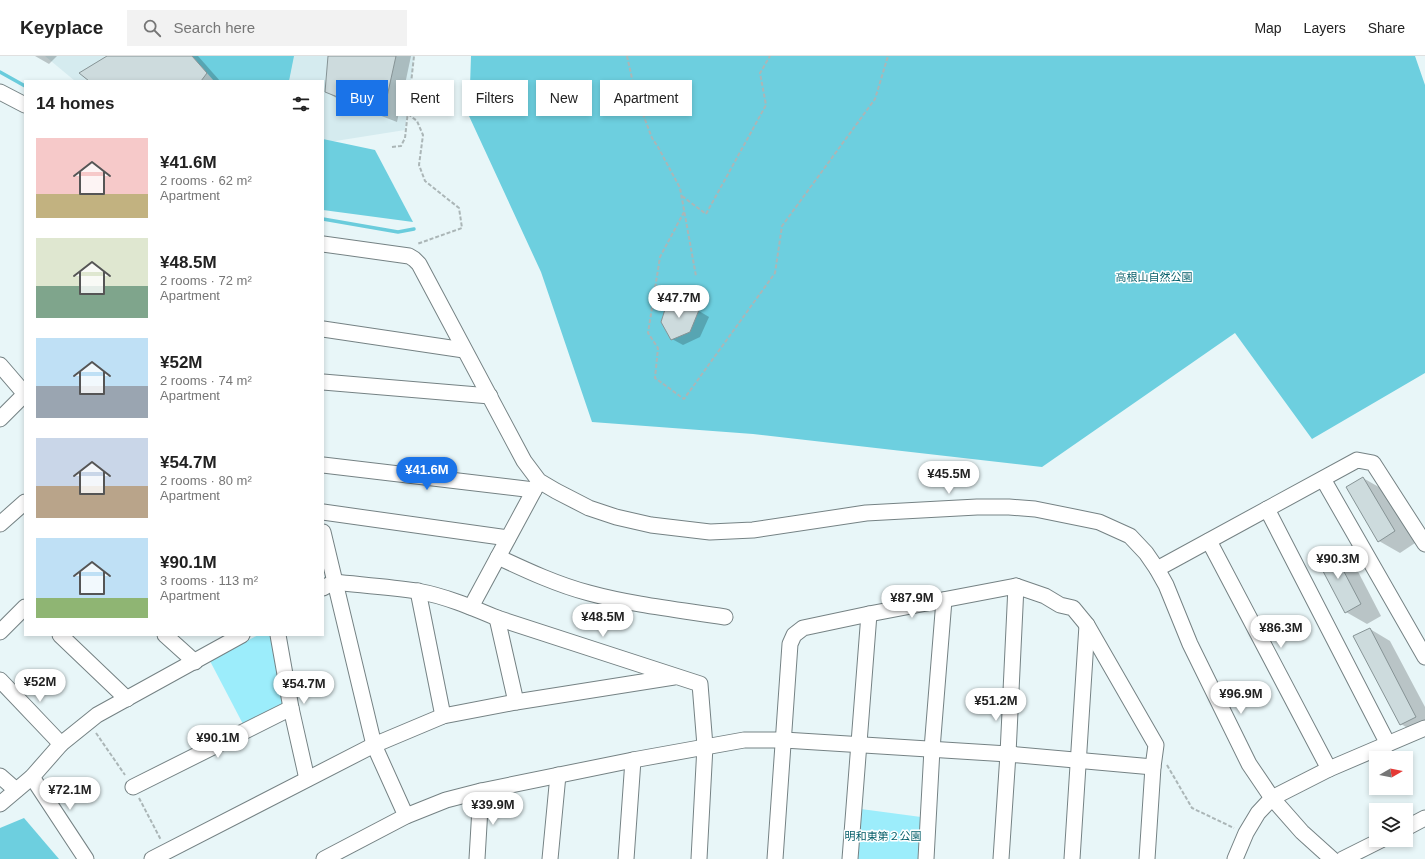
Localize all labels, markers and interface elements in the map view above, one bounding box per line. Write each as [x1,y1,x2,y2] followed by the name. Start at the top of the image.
[127,10,407,46] search box
[20,17,103,38] text: Keyplace
[141,17,163,39] icon: search
[173,19,255,36] text: Search here
[1254,20,1282,36] text: Map
[1304,20,1346,36] text: Layers
[1368,20,1405,36] text: Share
[336,80,388,116] chip: Buy
[396,80,454,116] chip: Rent
[462,80,528,116] chip: Filters
[536,80,592,116] chip: New
[600,80,692,116] chip: Apartment
[290,93,312,115] icon: filters
[36,94,114,113] text: 14 homes
[160,153,217,172] text: ¥41.6M
[68,154,116,202] icon: home
[160,173,252,188] text: 2 rooms · 62 m²
[160,188,220,203] text: Apartment
[160,253,217,272] text: ¥48.5M
[68,254,116,302] icon: home
[1116,271,1193,283] park label: 高根山自然公園
[160,273,252,288] text: 2 rooms · 72 m²
[646,285,712,319] pin: ¥47.7M
[160,288,220,303] text: Apartment
[657,290,701,305] text: ¥47.7M
[160,353,203,372] text: ¥52M
[68,354,116,402] icon: home
[160,373,252,388] text: 2 rooms · 74 m²
[160,388,220,403] text: Apartment
[160,453,217,472] text: ¥54.7M
[68,454,116,502] icon: home
[394,457,460,491] pin: ¥41.6M
[916,461,982,495] pin: ¥45.5M
[405,462,449,477] text: ¥41.6M
[927,466,971,481] text: ¥45.5M
[160,473,252,488] text: 2 rooms · 80 m²
[160,488,220,503] text: Apartment
[1305,546,1371,580] pin: ¥90.3M
[1316,551,1360,566] text: ¥90.3M
[160,553,217,572] text: ¥90.1M
[68,554,116,602] icon: home
[160,573,258,588] text: 3 rooms · 113 m²
[879,585,945,619] pin: ¥87.9M
[160,588,220,603] text: Apartment
[890,590,934,605] text: ¥87.9M
[570,604,636,638] pin: ¥48.5M
[581,609,625,624] text: ¥48.5M
[1248,615,1314,649] pin: ¥86.3M
[1259,620,1303,635] text: ¥86.3M
[16,669,64,703] pin: ¥52M
[271,671,337,705] pin: ¥54.7M
[24,674,56,689] text: ¥52M
[282,676,326,691] text: ¥54.7M
[1208,681,1274,715] pin: ¥96.9M
[1219,686,1263,701] text: ¥96.9M
[963,688,1029,722] pin: ¥51.2M
[974,693,1018,708] text: ¥51.2M
[185,725,251,759] pin: ¥90.1M
[196,730,240,745] text: ¥90.1M
[1369,751,1413,795] north arrow
[1369,751,1413,847] map controls
[37,777,103,811] pin: ¥72.1M
[48,782,92,797] text: ¥72.1M
[460,792,526,826] pin: ¥39.9M
[471,797,515,812] text: ¥39.9M
[1369,803,1413,847] button: layers
[845,830,922,842] park label: 明和東第２公園

